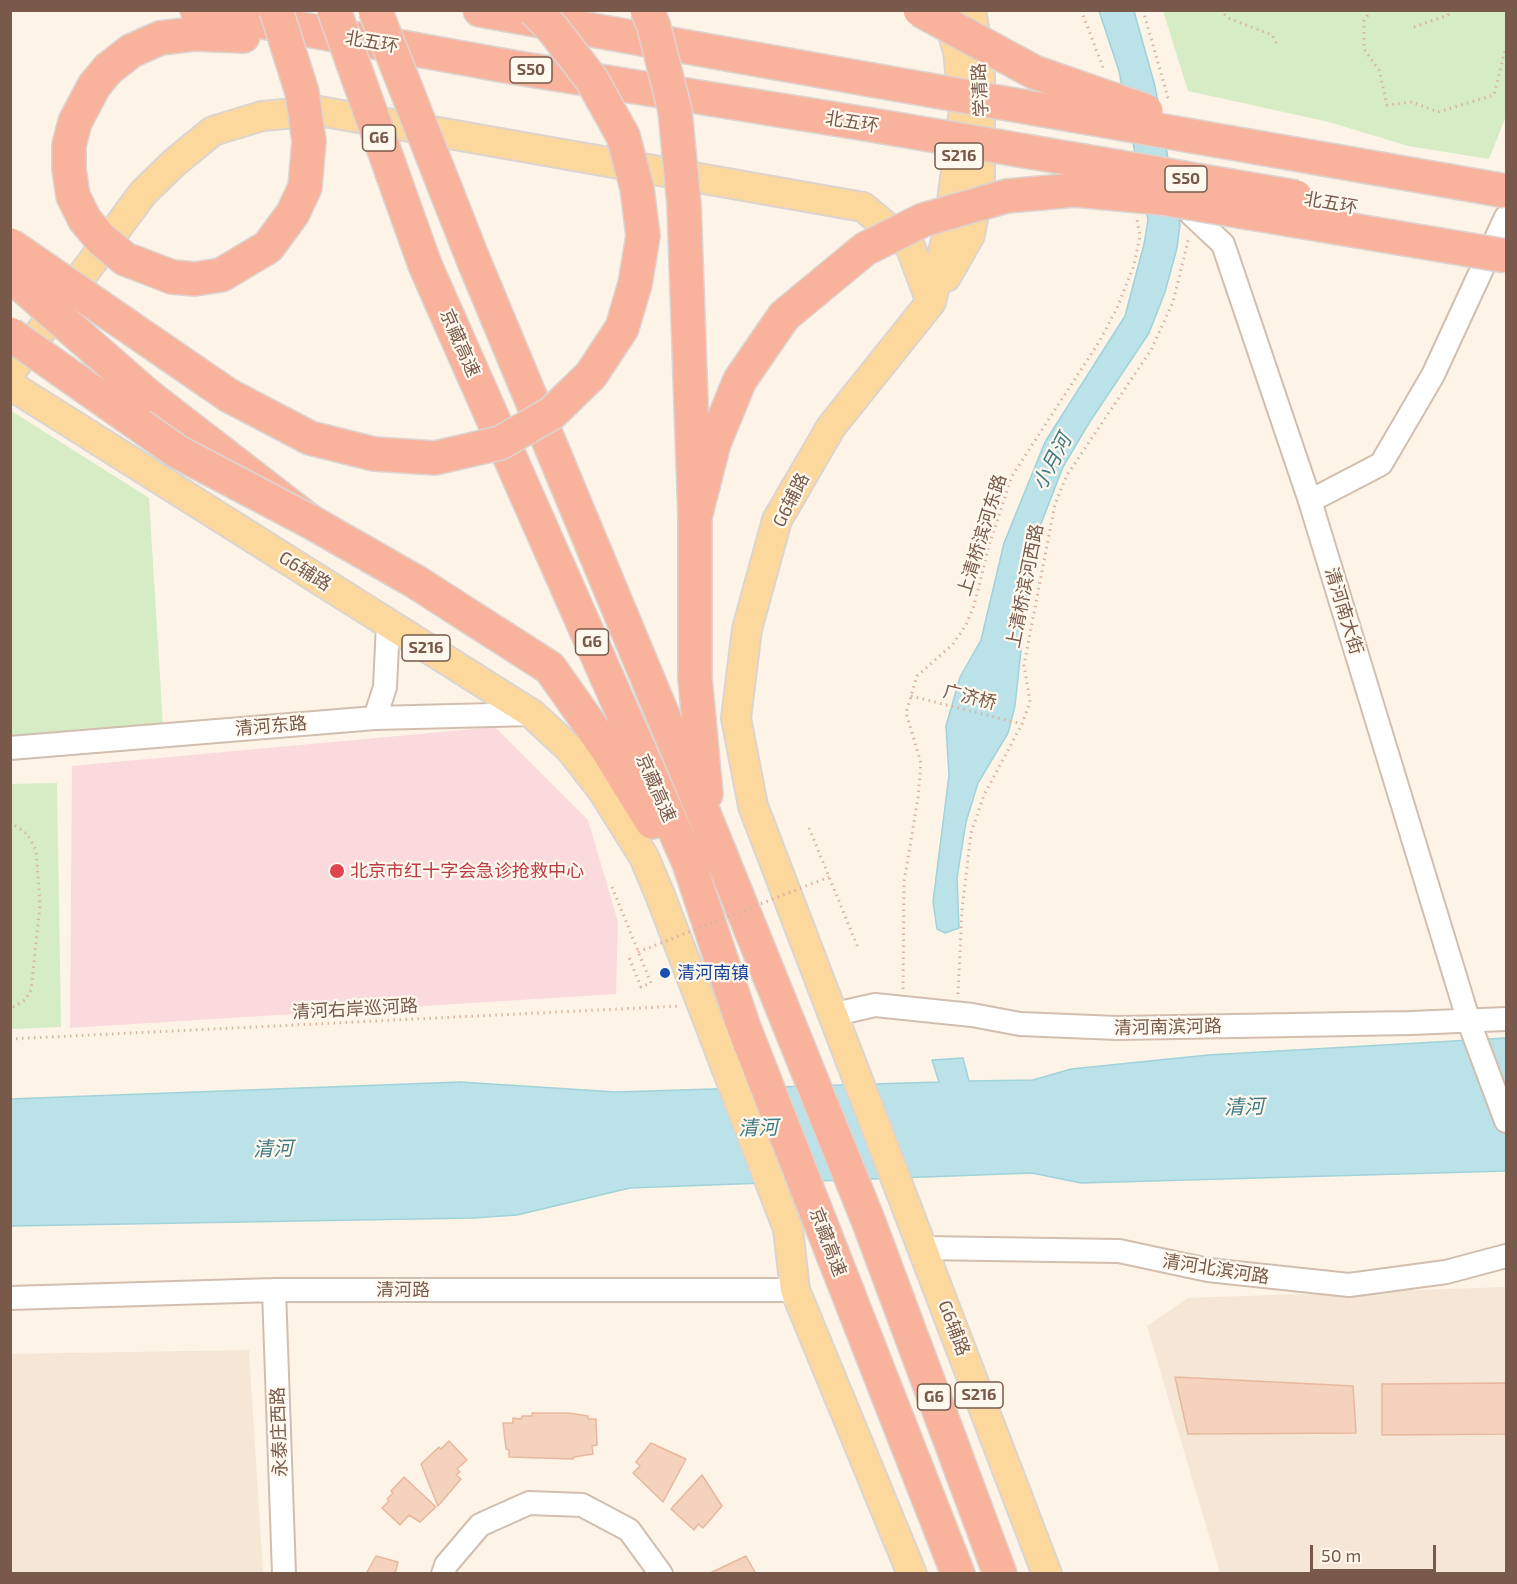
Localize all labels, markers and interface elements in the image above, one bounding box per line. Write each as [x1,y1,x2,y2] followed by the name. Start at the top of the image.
[344,27,400,57] street label: 北五环
[510,57,552,83] road number: S50
[968,62,992,118] street label: 学清路
[824,107,880,137] street label: 北五环
[362,125,395,151] road number: G6
[935,143,983,169] road number: S216
[1165,166,1207,192] road number: S50
[1303,188,1359,218] street label: 北五环
[435,306,485,380] street label: 京藏高速
[1027,430,1077,494] water label: 小月河
[768,469,814,531] street label: G6辅路
[953,472,1011,598] street label: 上清桥滨河东路
[1002,522,1048,650] street label: 上清桥滨河西路
[275,547,335,595] street label: G6辅路
[1321,565,1367,657] street label: 清河南大街
[576,629,608,655] road number: G6
[402,635,450,661] road number: S216
[941,680,999,714] street label: 广济桥
[234,712,308,740] street label: 清河东路
[631,751,681,825] street label: 京藏高速
[350,860,584,882] place label: 北京市红十字会急诊抢救中心
[328,862,346,880] marker: 北京市红十字会急诊抢救中心
[677,962,749,984] place label: 清河南镇
[658,966,672,980] marker: 清河南镇
[292,995,418,1023] street label: 清河右岸巡河路
[1114,1015,1222,1039] street label: 清河南滨河路
[1224,1094,1264,1120] water label: 清河
[738,1115,778,1141] water label: 清河
[253,1136,293,1162] water label: 清河
[805,1205,851,1279] street label: 京藏高速
[1161,1250,1271,1288] street label: 清河北滨河路
[376,1279,430,1301] street label: 清河路
[934,1297,974,1359] street label: G6辅路
[955,1382,1003,1408] road number: S216
[918,1384,950,1410] road number: G6
[267,1387,291,1477] street label: 永泰庄西路
[1313,1533,1439,1571] scale bar
[1321,1544,1361,1566] text: 50 m

